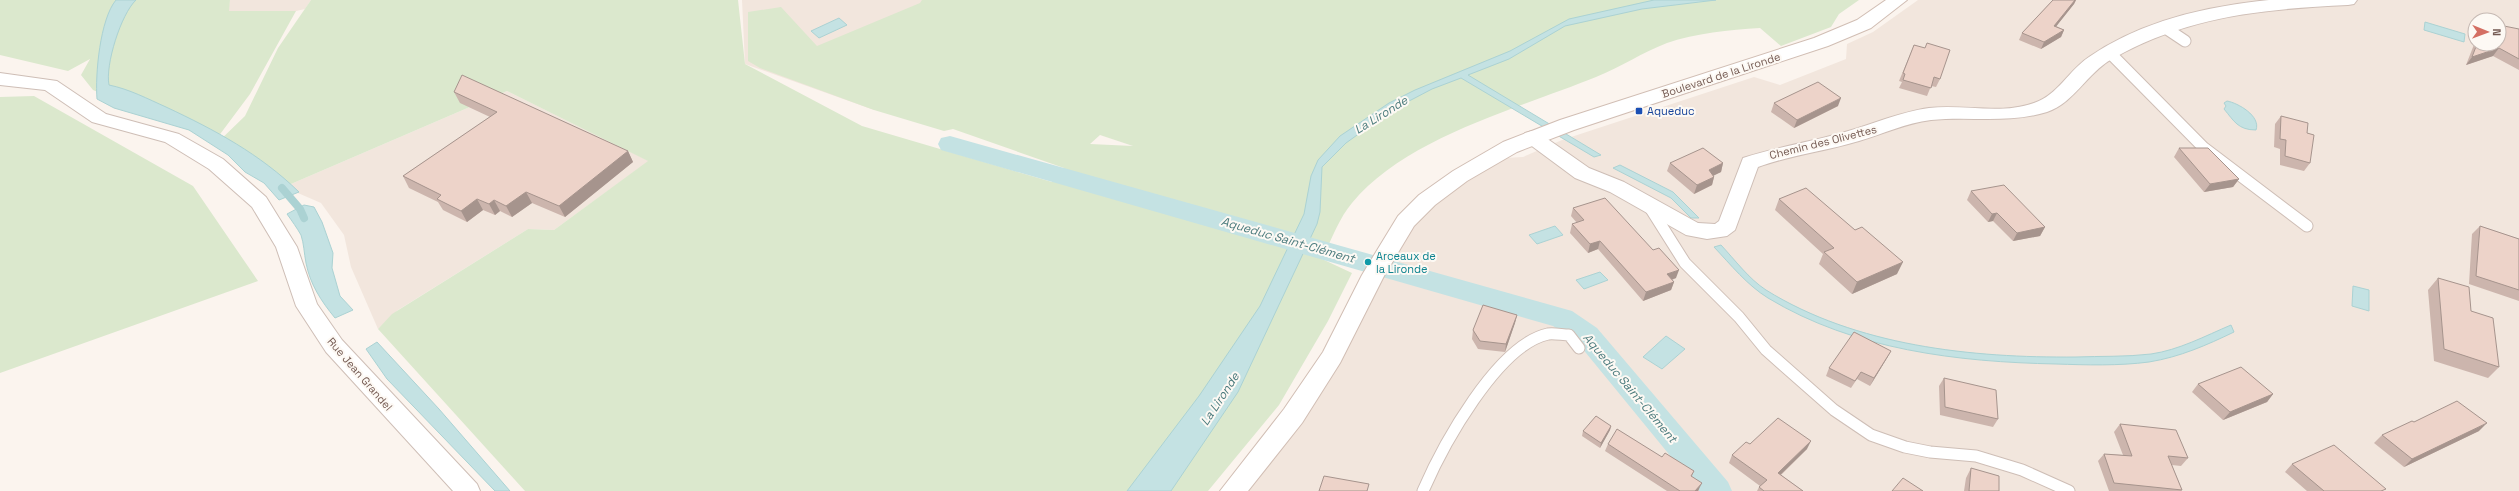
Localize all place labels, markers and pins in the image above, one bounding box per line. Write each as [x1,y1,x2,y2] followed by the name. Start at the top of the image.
[1647,104,1695,118] place label: Aqueduc
[1634,106,1644,116] marker: Aqueduc
[1376,249,1436,276] place label: Arceaux de la Lironde
[1363,257,1373,267] marker: Arceaux de la Lironde

